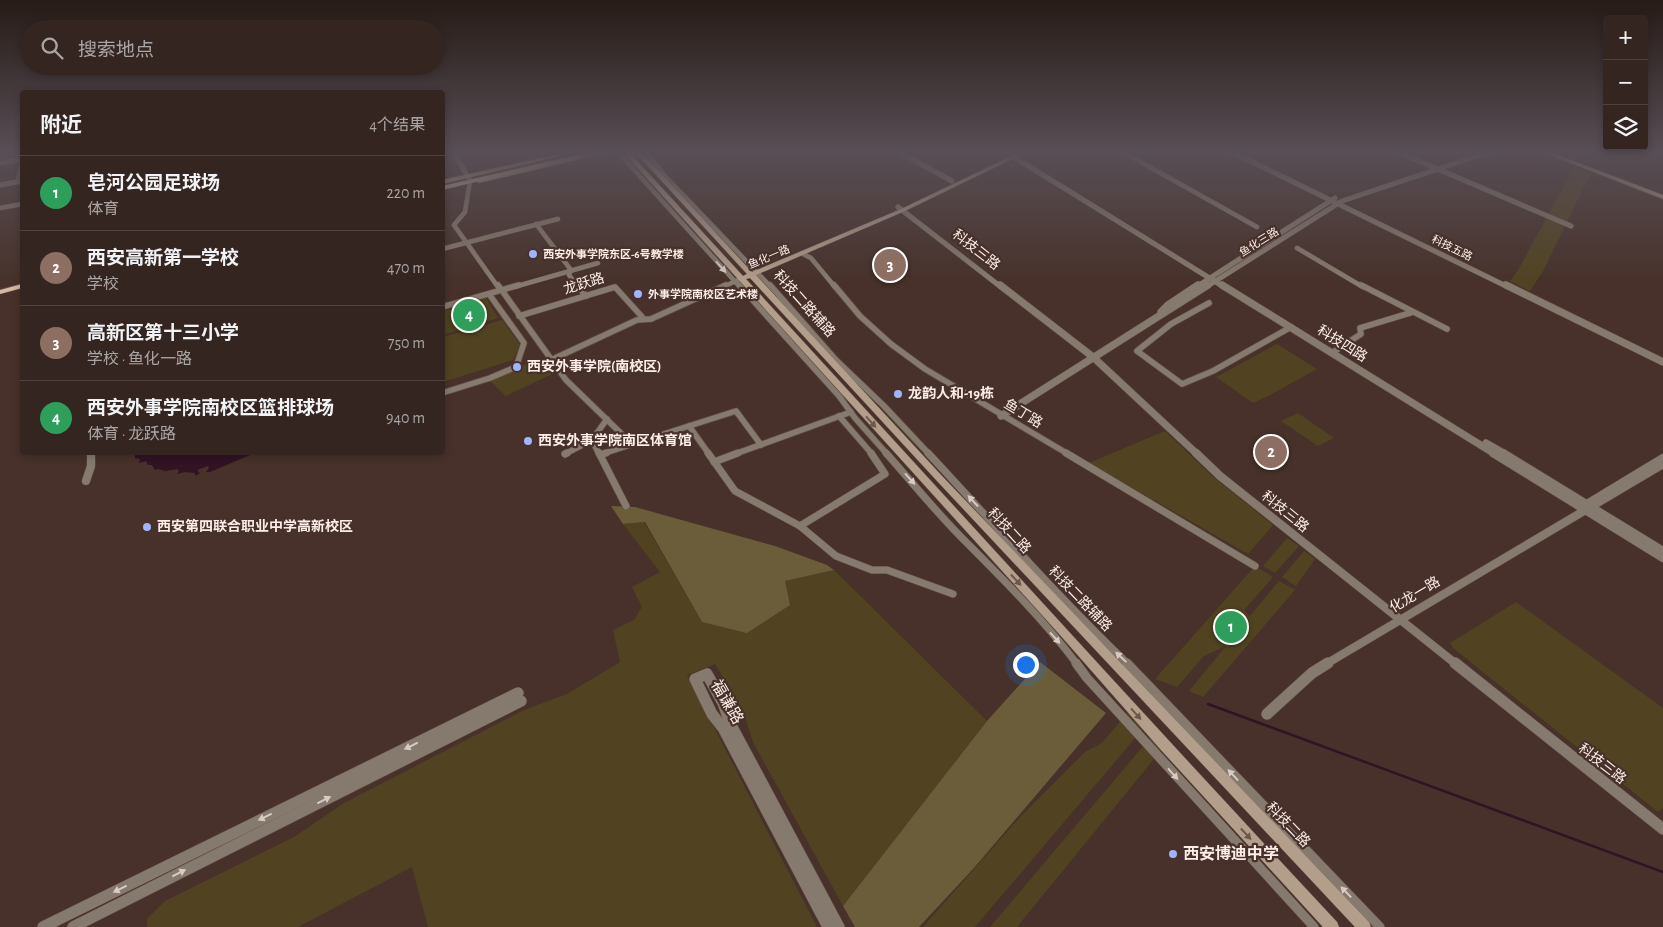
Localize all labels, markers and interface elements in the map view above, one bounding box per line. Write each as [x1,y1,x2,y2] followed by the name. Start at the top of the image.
[1603,15,1648,150] map controls
[1603,15,1648,60] button: +
[20,20,445,75] search box
[38,34,66,62] icon: search
[78,41,154,60] text: 搜索地点
[1603,60,1648,105] button: −
[1603,105,1648,150] button: layers
[40,115,82,136] text: 附近
[369,117,425,133] text: 4个结果
[87,174,220,193] text: 皂河公园足球场
[53,185,59,201] text: 1
[387,185,425,201] text: 220 m
[87,201,119,217] text: 体育
[1237,225,1281,258] street label: 鱼化三路
[950,226,1003,273] street label: 科技三路
[1430,233,1475,263] street label: 科技五路
[746,242,791,271] street label: 鱼化一路
[874,246,906,284] pin: 3
[527,248,539,260] marker: 西安外事学院东区-6号教学楼
[543,248,684,260] place label: 西安外事学院东区-6号教学楼
[87,249,239,268] text: 西安高新第一学校
[52,260,60,276] text: 2
[387,260,425,276] text: 470 m
[715,260,727,272] one-way arrow
[771,267,838,340] street label: 科技二路辅路
[561,269,606,297] street label: 龙跃路
[87,276,119,292] text: 学校
[632,288,644,300] marker: 外事学院南校区艺术楼
[648,288,758,300] place label: 外事学院南校区艺术楼
[453,296,485,334] pin: 4
[1315,322,1370,365] street label: 科技四路
[87,324,239,343] text: 高新区第十三小学
[53,335,59,351] text: 3
[388,335,425,351] text: 750 m
[87,351,192,367] text: 学校 · 鱼化一路
[527,358,661,374] place label: 西安外事学院(南校区)
[511,361,523,373] marker: 西安外事学院(南校区)
[908,385,994,401] place label: 龙韵人和-19栋
[892,388,904,400] marker: 龙韵人和-19栋
[1001,395,1046,431] street label: 鱼丁路
[87,399,334,418] text: 西安外事学院南校区篮排球场
[52,410,60,426] text: 4
[386,410,425,426] text: 940 m
[865,415,877,427] one-way arrow
[87,426,176,442] text: 体育 · 龙跃路
[538,432,692,448] place label: 西安外事学院南区体育馆
[1255,433,1287,471] pin: 2
[522,435,534,447] marker: 西安外事学院南区体育馆
[904,473,916,485] one-way arrow
[1259,488,1312,535] street label: 科技三路
[967,496,979,508] one-way arrow
[985,505,1034,556] street label: 科技二路
[157,518,353,534] place label: 西安第四联合职业中学高新校区
[141,521,153,533] marker: 西安第四联合职业中学高新校区
[1046,563,1115,634] street label: 科技二路辅路
[1386,573,1443,615] street label: 化龙一路
[1010,574,1022,586] one-way arrow
[1215,608,1247,646] pin: 1
[1050,631,1061,644] one-way arrow
[1115,651,1127,663] one-way arrow
[1013,652,1039,678] your location
[708,677,747,727] street label: 福谦路
[1130,708,1142,720] one-way arrow
[1576,740,1629,787] street label: 科技三路
[404,742,418,750] one-way arrow
[1167,767,1179,779] one-way arrow
[1227,769,1239,781] one-way arrow
[317,796,332,804] one-way arrow
[1264,799,1313,850] street label: 科技二路
[258,813,273,822] one-way arrow
[1240,828,1252,840] one-way arrow
[1183,844,1279,862] place label: 西安博迪中学
[1167,848,1179,860] marker: 西安博迪中学
[172,869,187,877] one-way arrow
[112,885,127,893] one-way arrow
[1340,886,1352,898] one-way arrow

